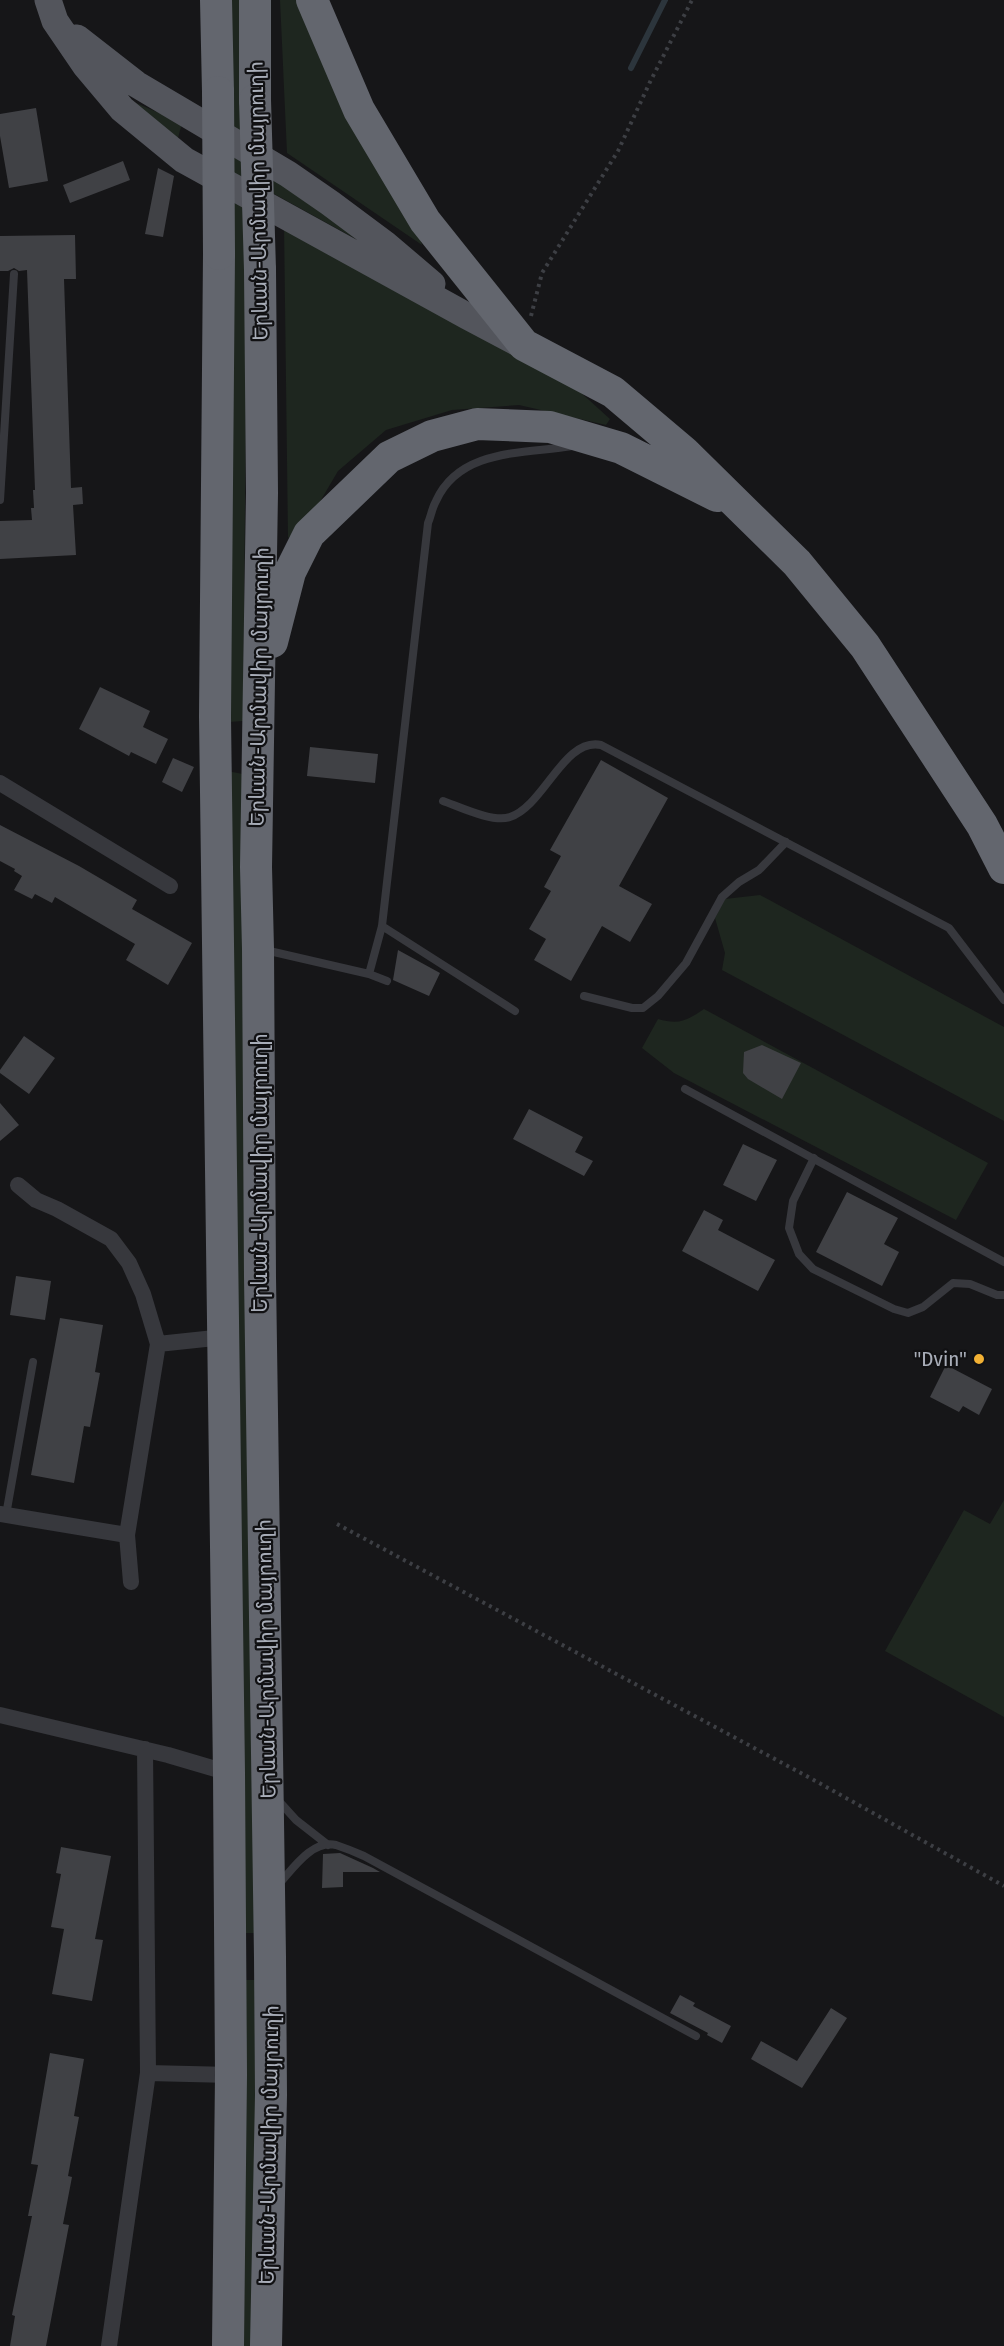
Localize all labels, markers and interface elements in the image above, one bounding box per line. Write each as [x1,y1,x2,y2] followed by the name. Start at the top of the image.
[243,61,273,341] street label: Երևան-Արմավիր մայրուղի
[244,547,274,827] street label: Երևան-Արմավիր մայրուղի
[247,1033,273,1313] street label: Երևան-Արմավիր մայրուղի
[913,1346,967,1372] place label: "Dvin"
[972,1352,986,1366] marker: "Dvin"
[251,1519,281,1799] street label: Երևան-Արմավիր մայրուղի
[254,2005,284,2285] street label: Երևան-Արմավիր մայրուղի

